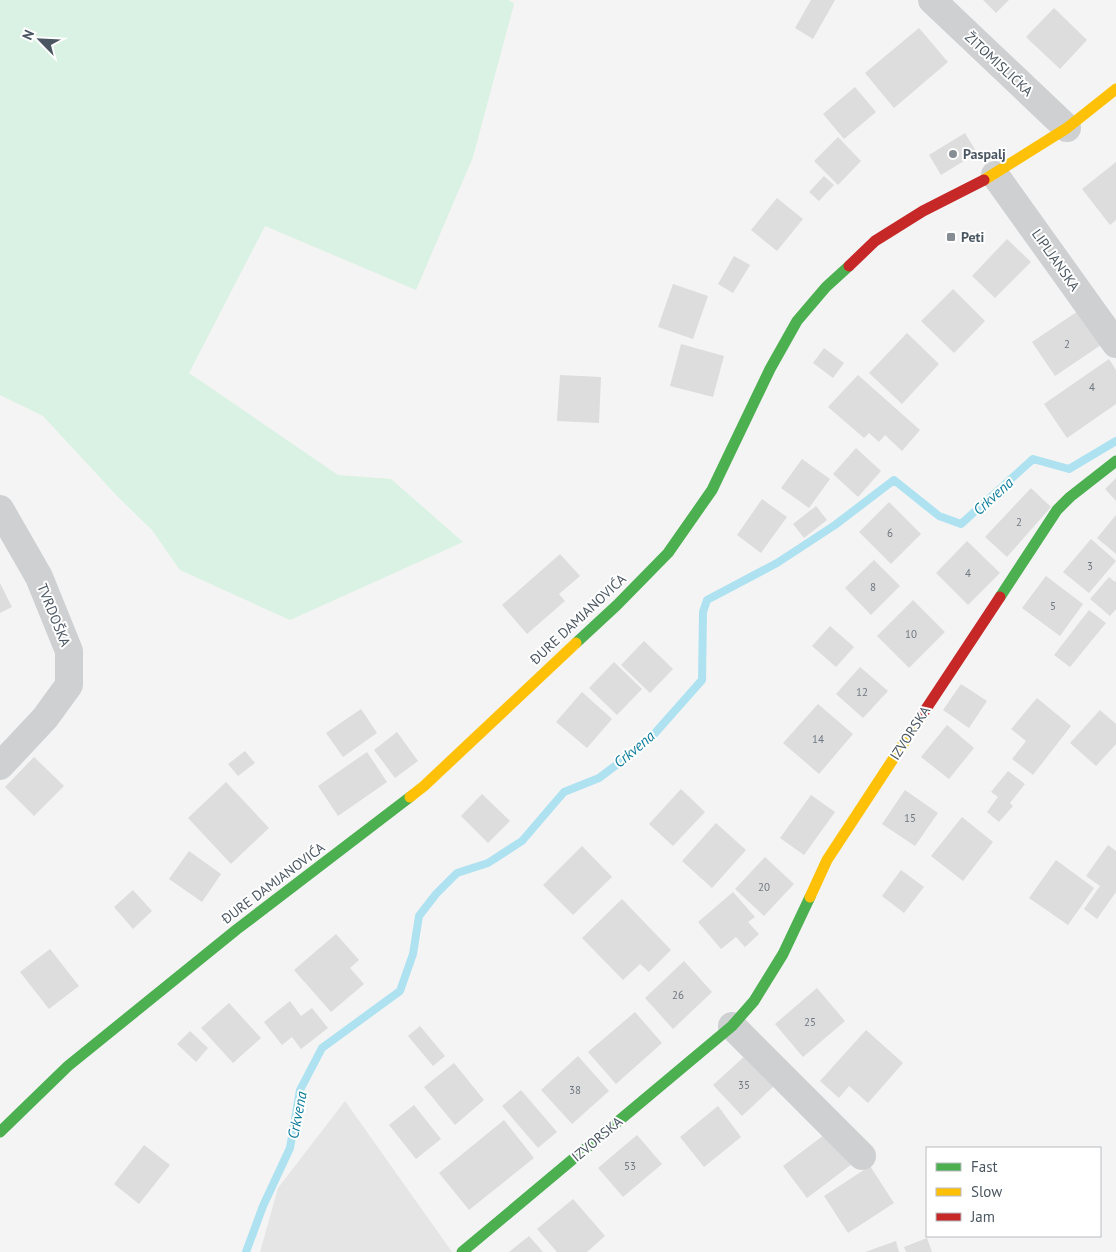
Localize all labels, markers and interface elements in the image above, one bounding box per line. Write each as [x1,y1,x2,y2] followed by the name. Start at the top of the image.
[15,15,65,65] north arrow
[18,27,38,43] text: N
[961,28,1037,101] street label: ŽITOMISLIĆKA
[963,145,1006,163] place label: Paspalj
[947,148,959,160] marker: Paspalj
[1028,225,1084,295] street label: LIPLJANSKA
[961,228,985,246] place label: Peti
[945,231,957,243] marker: Peti
[1064,337,1070,351] house number: 2
[1089,380,1095,394] house number: 4
[969,472,1018,519] water label: Crkvena
[1016,515,1022,529] house number: 2
[887,526,893,540] house number: 6
[1087,559,1093,573] house number: 3
[965,566,971,580] house number: 4
[526,569,630,669] street label: ĐURE DAMJANOVIĆA
[870,580,876,594] house number: 8
[33,581,75,650] street label: TVRDOŠKA
[1050,599,1056,613] house number: 5
[905,627,917,641] house number: 10
[856,685,868,699] house number: 12
[886,702,935,763] street label: IZVORSKA
[610,726,659,772] water label: Crkvena
[812,732,824,746] house number: 14
[904,811,916,825] house number: 15
[217,838,329,928] street label: ĐURE DAMJANOVIĆA
[758,880,770,894] house number: 20
[672,988,684,1002] house number: 26
[804,1015,816,1029] house number: 25
[738,1078,750,1092] house number: 35
[569,1083,581,1097] house number: 38
[283,1089,311,1140] water label: Crkvena
[568,1112,627,1165] street label: IZVORSKA
[926,1147,1101,1237] legend
[971,1157,998,1176] text: Fast
[624,1159,636,1173] house number: 53
[971,1182,1002,1201] text: Slow
[970,1207,995,1226] text: Jam

